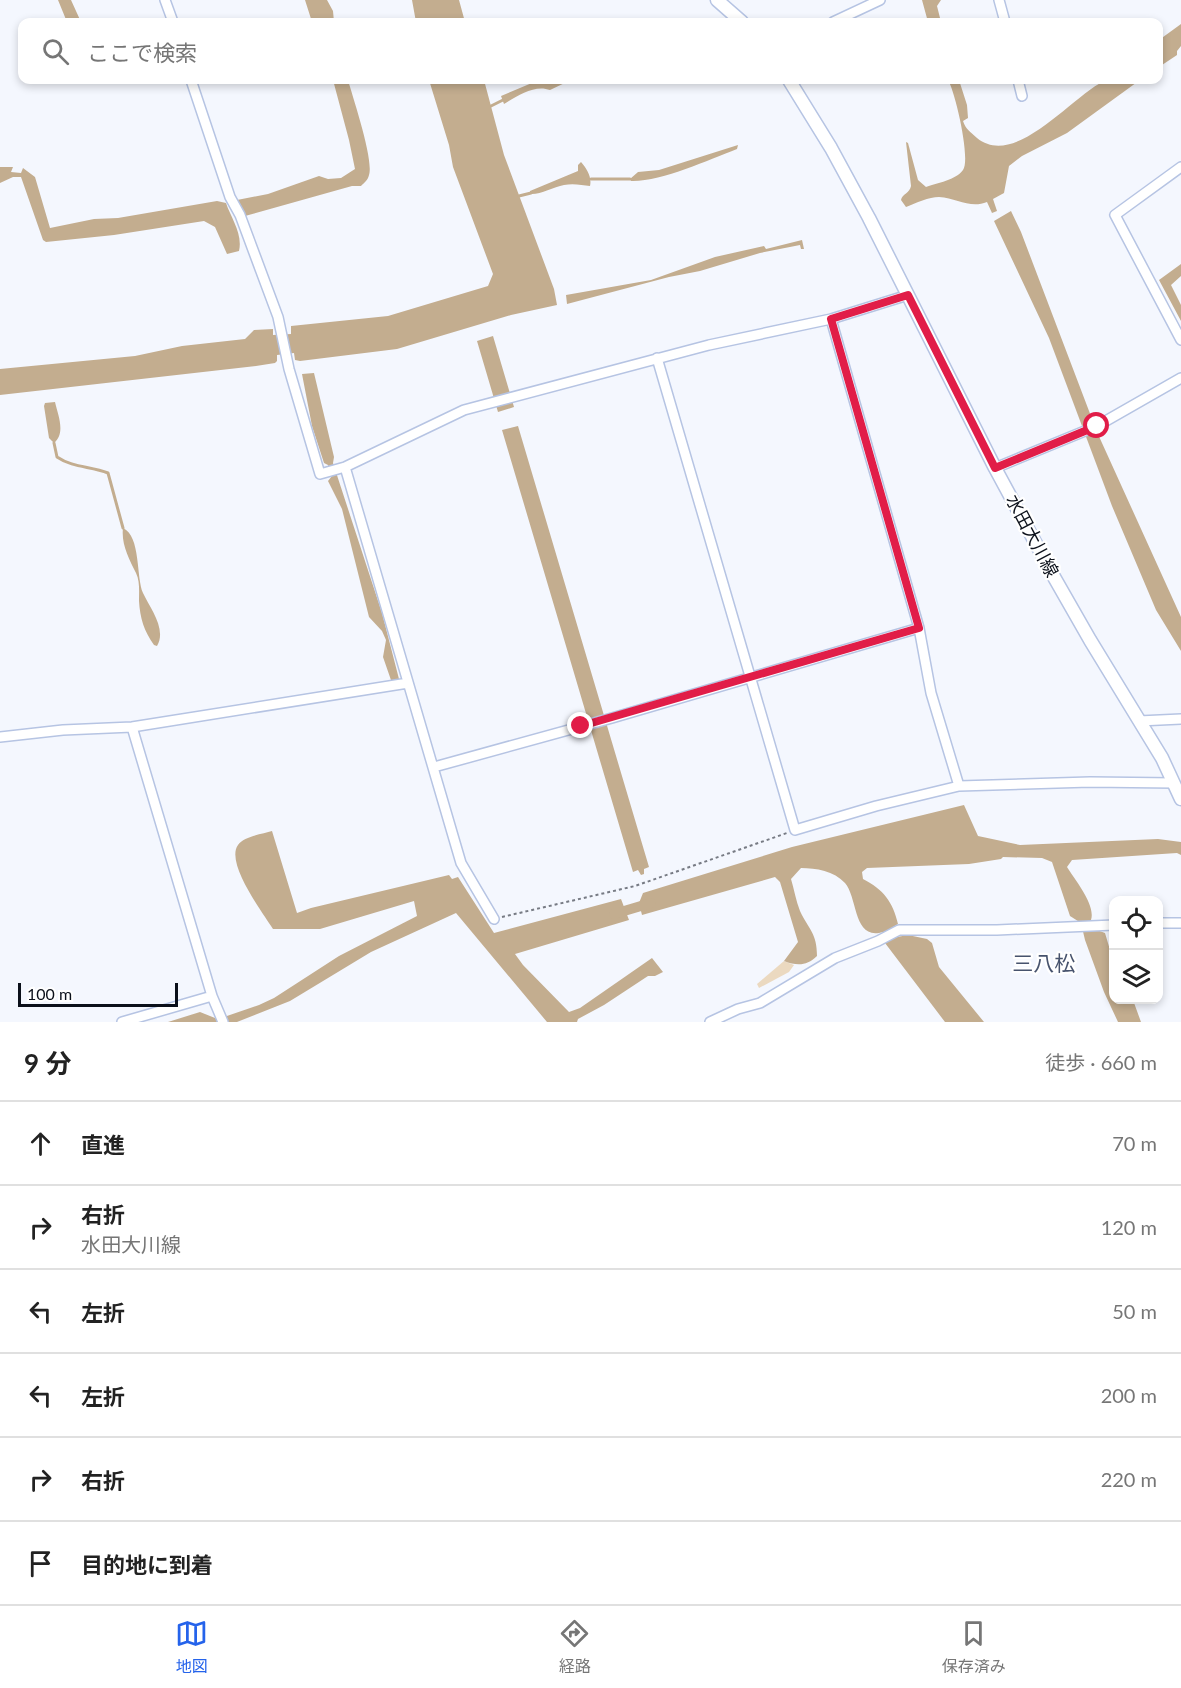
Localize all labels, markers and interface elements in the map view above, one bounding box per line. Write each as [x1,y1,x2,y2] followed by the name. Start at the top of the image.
[18,18,1163,84] search box
[39,35,72,68] icon: search
[87,39,197,66] text: ここで検索
[1083,412,1109,438] route start
[1002,491,1064,580] street label: 水田大川線
[567,712,593,738] route end
[1109,896,1163,1004] map controls
[1109,896,1163,950] button: locate
[1013,950,1076,975] district label: 三八松
[1109,950,1163,1004] button: layers
[18,980,178,1007] scale bar
[27,984,72,1003] text: 100 m
[24,1047,71,1079] text: 9 分
[1045,1050,1157,1074] text: 徒歩 · 660 m
[24,1127,57,1160] icon: ahead
[81,1131,125,1158] text: 直進
[1112,1131,1157,1155] text: 70 m
[81,1201,125,1228] text: 右折
[24,1211,57,1244] icon: right
[1101,1215,1157,1239] text: 120 m
[81,1232,181,1256] text: 水田大川線
[24,1295,57,1328] icon: left
[81,1299,125,1326] text: 左折
[1112,1299,1157,1323] text: 50 m
[24,1379,57,1412] icon: left
[81,1383,125,1410] text: 左折
[1101,1383,1157,1407] text: 200 m
[24,1463,57,1496] icon: right
[81,1467,125,1494] text: 右折
[1101,1467,1157,1491] text: 220 m
[24,1547,57,1580] icon: arrive
[81,1551,213,1578] text: 目的地に到着
[175,1617,208,1677] tab: 地図
[558,1617,591,1677] tab: 経路
[942,1617,1006,1677] tab: 保存済み

